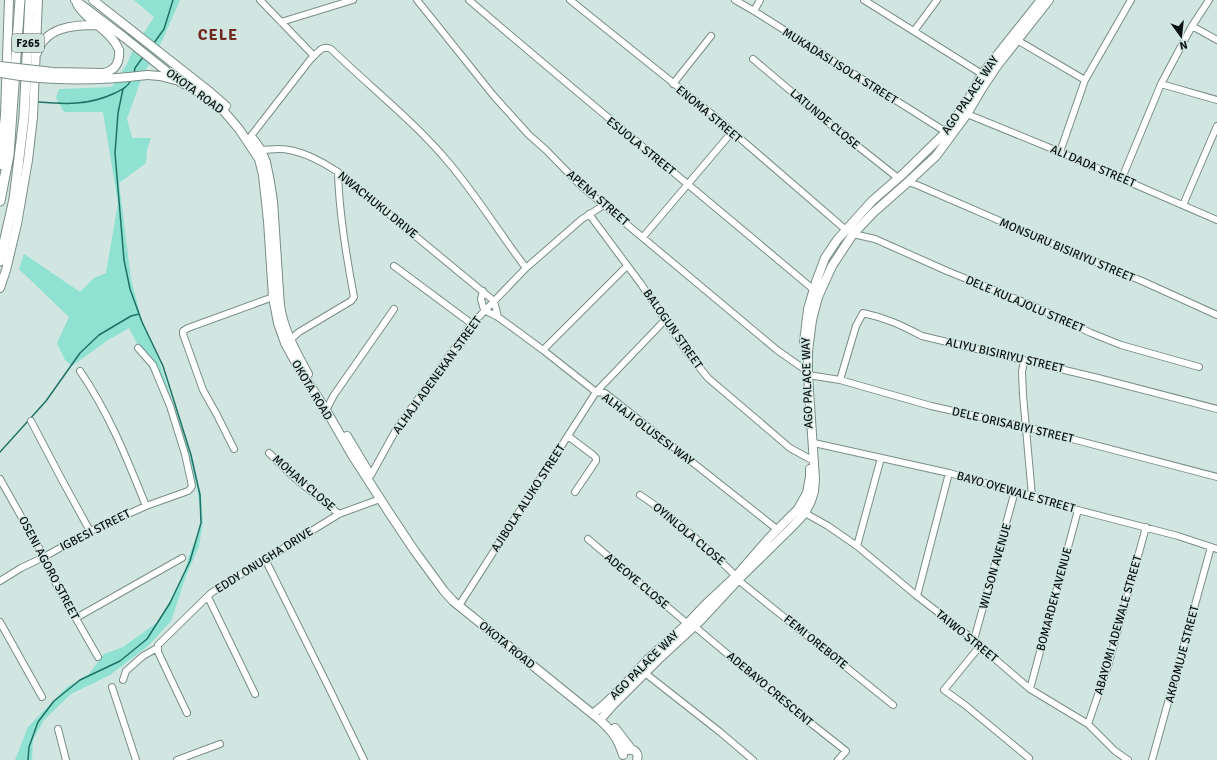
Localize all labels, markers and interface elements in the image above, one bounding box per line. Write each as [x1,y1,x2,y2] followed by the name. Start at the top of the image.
[1161,16,1201,56] north arrow
[198,25,238,45] district label: CELE
[779,25,900,108] street label: MUKADASI ISOLA STREET
[12,34,44,52] road number: F265
[1178,38,1189,52] text: N
[939,53,1002,137] street label: AGO PALACE WAY
[163,65,227,117] street label: OKOTA ROAD
[673,82,745,146] street label: ENOMA STREET
[787,86,863,153] street label: LATUNDE CLOSE
[603,114,678,179] street label: ESUOLA STREET
[1048,142,1138,191] street label: ALI DADA STREET
[563,167,632,230] street label: APENA STREET
[335,169,421,242] street label: NWACHUKU DRIVE
[997,215,1137,286] street label: MONSURU BISIRIYU STREET
[963,273,1087,336] street label: DELE KULAJOLU STREET
[640,287,706,372] street label: BALOGUN STREET
[390,313,485,437] street label: ALHAJI ADENEKAN STREET
[944,335,1066,376] street label: ALIYU BISIRIYU STREET
[798,337,817,429] street label: AGO PALACE WAY
[288,357,336,423] street label: OKOTA ROAD
[599,390,697,469] street label: ALHAJI OLUSESI WAY
[950,404,1075,447] street label: DELE ORISABIYI STREET
[488,441,569,555] street label: AJIBOLA ALUKO STREET
[269,452,338,515] street label: MOHAN CLOSE
[955,468,1077,517] street label: BAYO OYEWALE STREET
[649,500,728,569] street label: OYINLOLA CLOSE
[57,506,133,555] street label: IGBESI STREET
[15,514,82,623] street label: OSENI AGORO STREET
[976,521,1015,611] street label: WILSON AVENUE
[212,524,316,597] street label: EDDY ONUGHA DRIVE
[1033,545,1076,653] street label: BOMARDEK AVENUE
[601,550,672,613] street label: ADEOYE CLOSE
[1091,554,1146,697] street label: ABAYOMI ADEWALE STREET
[1162,604,1203,705] street label: AKPOMUJE STREET
[933,607,1001,666] street label: TAIWO STREET
[781,612,851,673] street label: FEMI OREBOTE
[476,618,538,673] street label: OKOTA ROAD
[607,628,682,703] street label: AGO PALACE WAY
[723,649,816,730] street label: ADEBAYO CRESCENT

